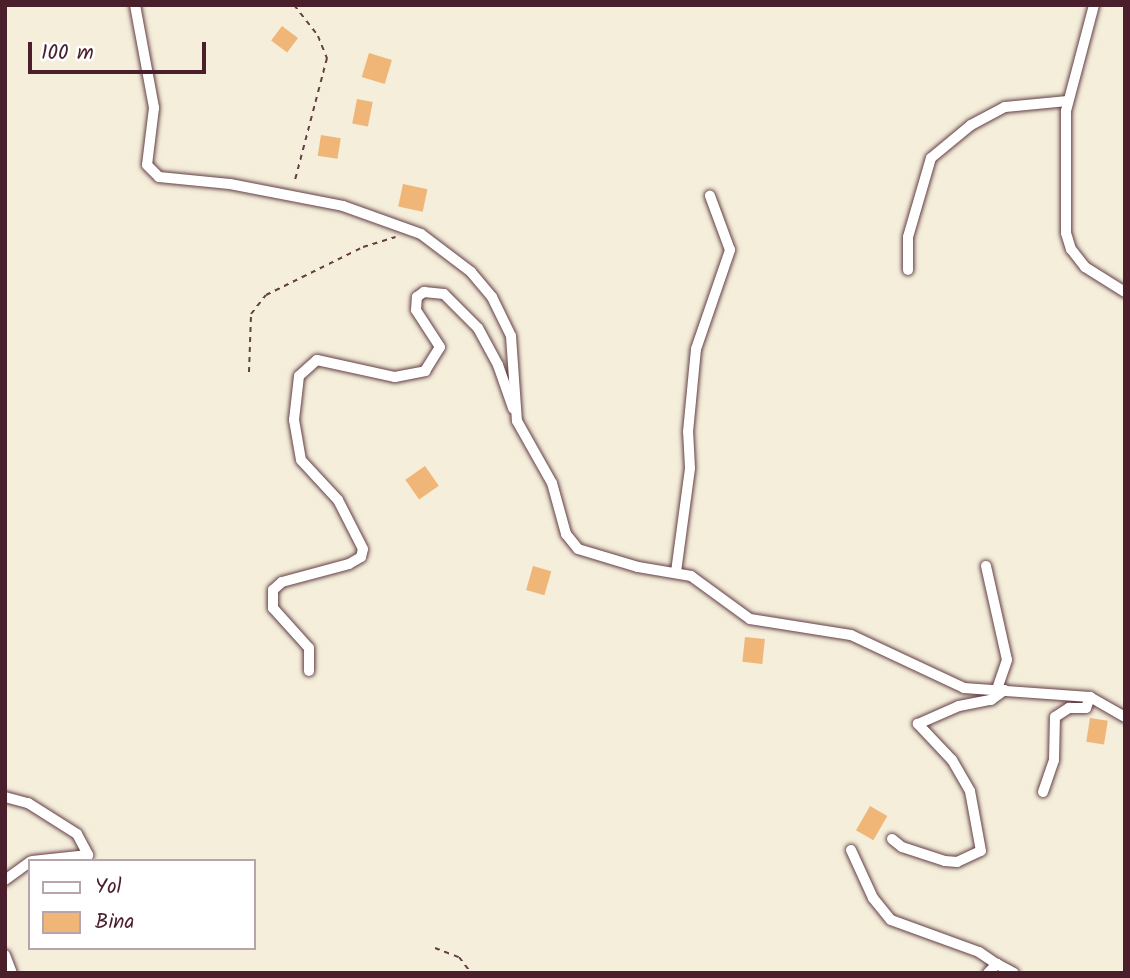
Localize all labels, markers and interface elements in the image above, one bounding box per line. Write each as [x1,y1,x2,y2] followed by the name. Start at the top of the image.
[32,28,210,72] scale bar
[41,37,94,70] text: 100 m
[28,859,256,950] legend
[95,871,122,904] text: Yol
[95,906,134,939] text: Bina

